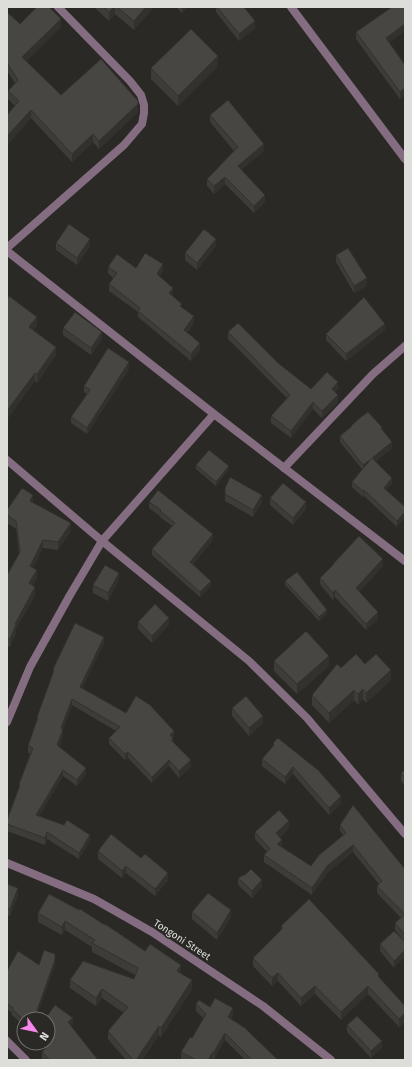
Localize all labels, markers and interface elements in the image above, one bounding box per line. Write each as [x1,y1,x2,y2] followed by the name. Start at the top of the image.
[151,917,213,963] street label: Tongoni Street
[16,1011,56,1051] north arrow
[37,1030,51,1043] text: N

